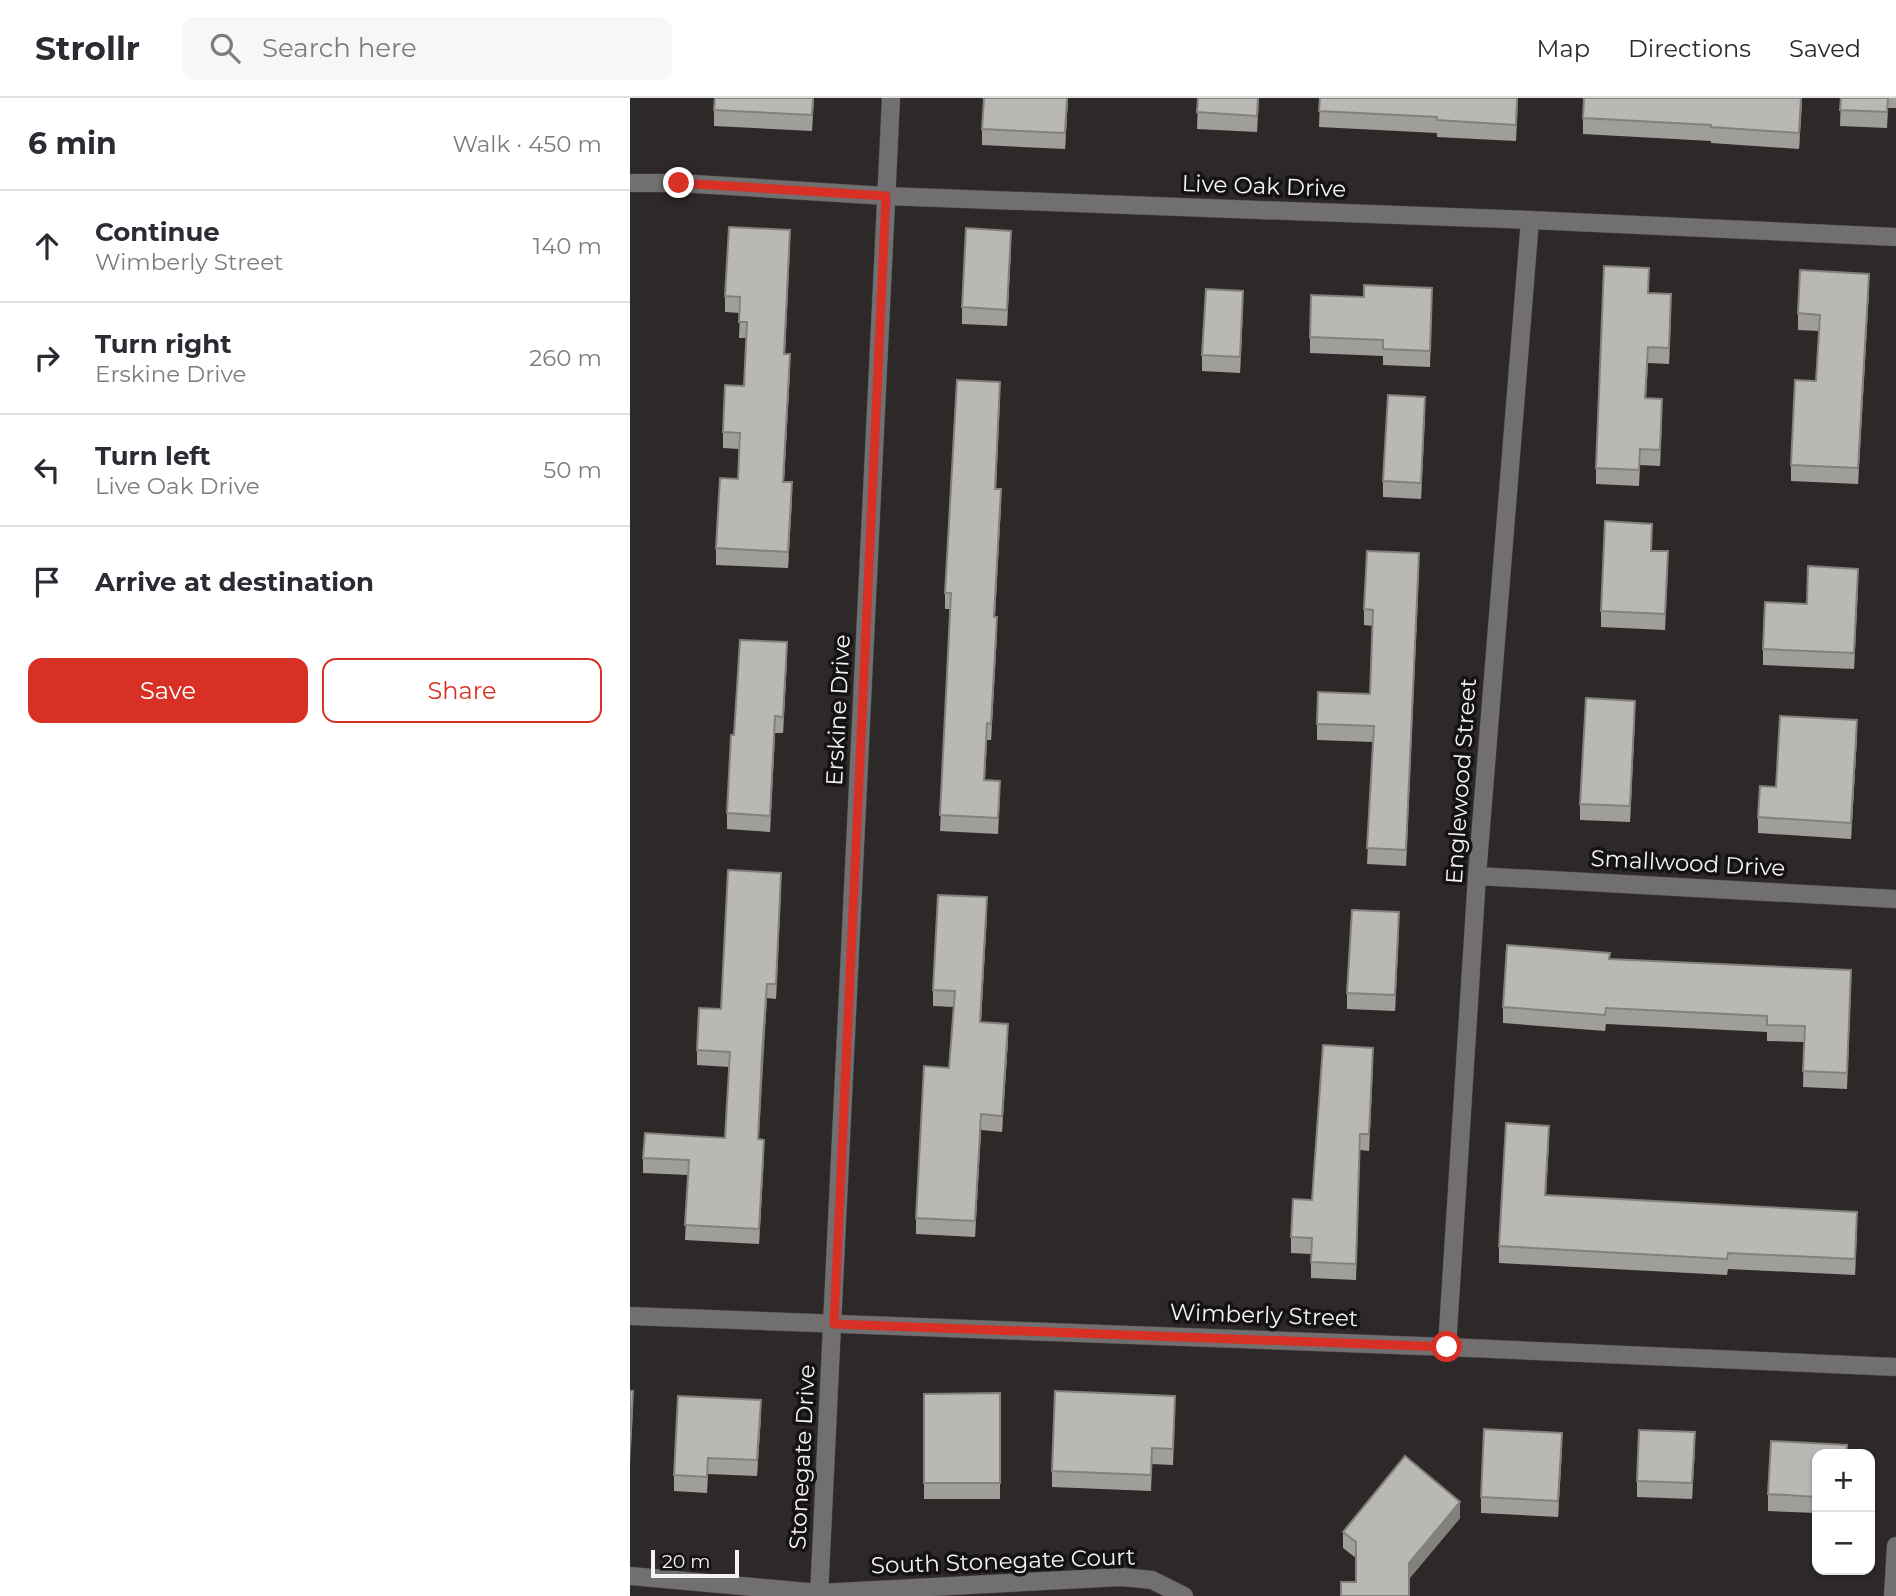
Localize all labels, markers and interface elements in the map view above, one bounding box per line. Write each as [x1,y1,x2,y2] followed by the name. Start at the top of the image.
[182,17,672,80] search box
[35,28,140,68] text: Strollr
[206,29,244,67] icon: search
[262,32,417,64] text: Search here
[1537,34,1590,63] text: Map
[1628,34,1751,63] text: Directions
[1789,34,1861,63] text: Saved
[28,125,117,162] text: 6 min
[453,130,602,158] text: Walk · 450 m
[663,167,694,198] route end
[1181,169,1347,203] street label: Live Oak Drive
[95,216,220,248] text: Continue
[28,227,66,265] icon: ahead
[533,232,602,260] text: 140 m
[95,248,283,276] text: Wimberly Street
[95,328,231,360] text: Turn right
[28,339,66,377] icon: right
[529,344,602,372] text: 260 m
[95,360,246,388] text: Erskine Drive
[95,440,211,472] text: Turn left
[28,451,66,489] icon: left
[543,456,602,484] text: 50 m
[95,472,260,500] text: Live Oak Drive
[28,563,66,601] icon: arrive
[95,566,374,598] text: Arrive at destination
[820,634,856,786] street label: Erskine Drive
[28,658,308,723] button: Save
[322,658,602,723] button: Share
[1440,677,1482,885] street label: Englewood Street
[1590,844,1786,882] street label: Smallwood Drive
[1169,1298,1359,1332] street label: Wimberly Street
[1431,1331,1462,1362] route start
[783,1364,821,1550] street label: Stonegate Drive
[1812,1449,1875,1575] map controls
[1812,1449,1875,1512] button: +
[1812,1512,1875,1575] button: −
[870,1542,1136,1580] street label: South Stonegate Court
[651,1547,738,1579] scale bar
[662,1550,710,1573] text: 20 m

